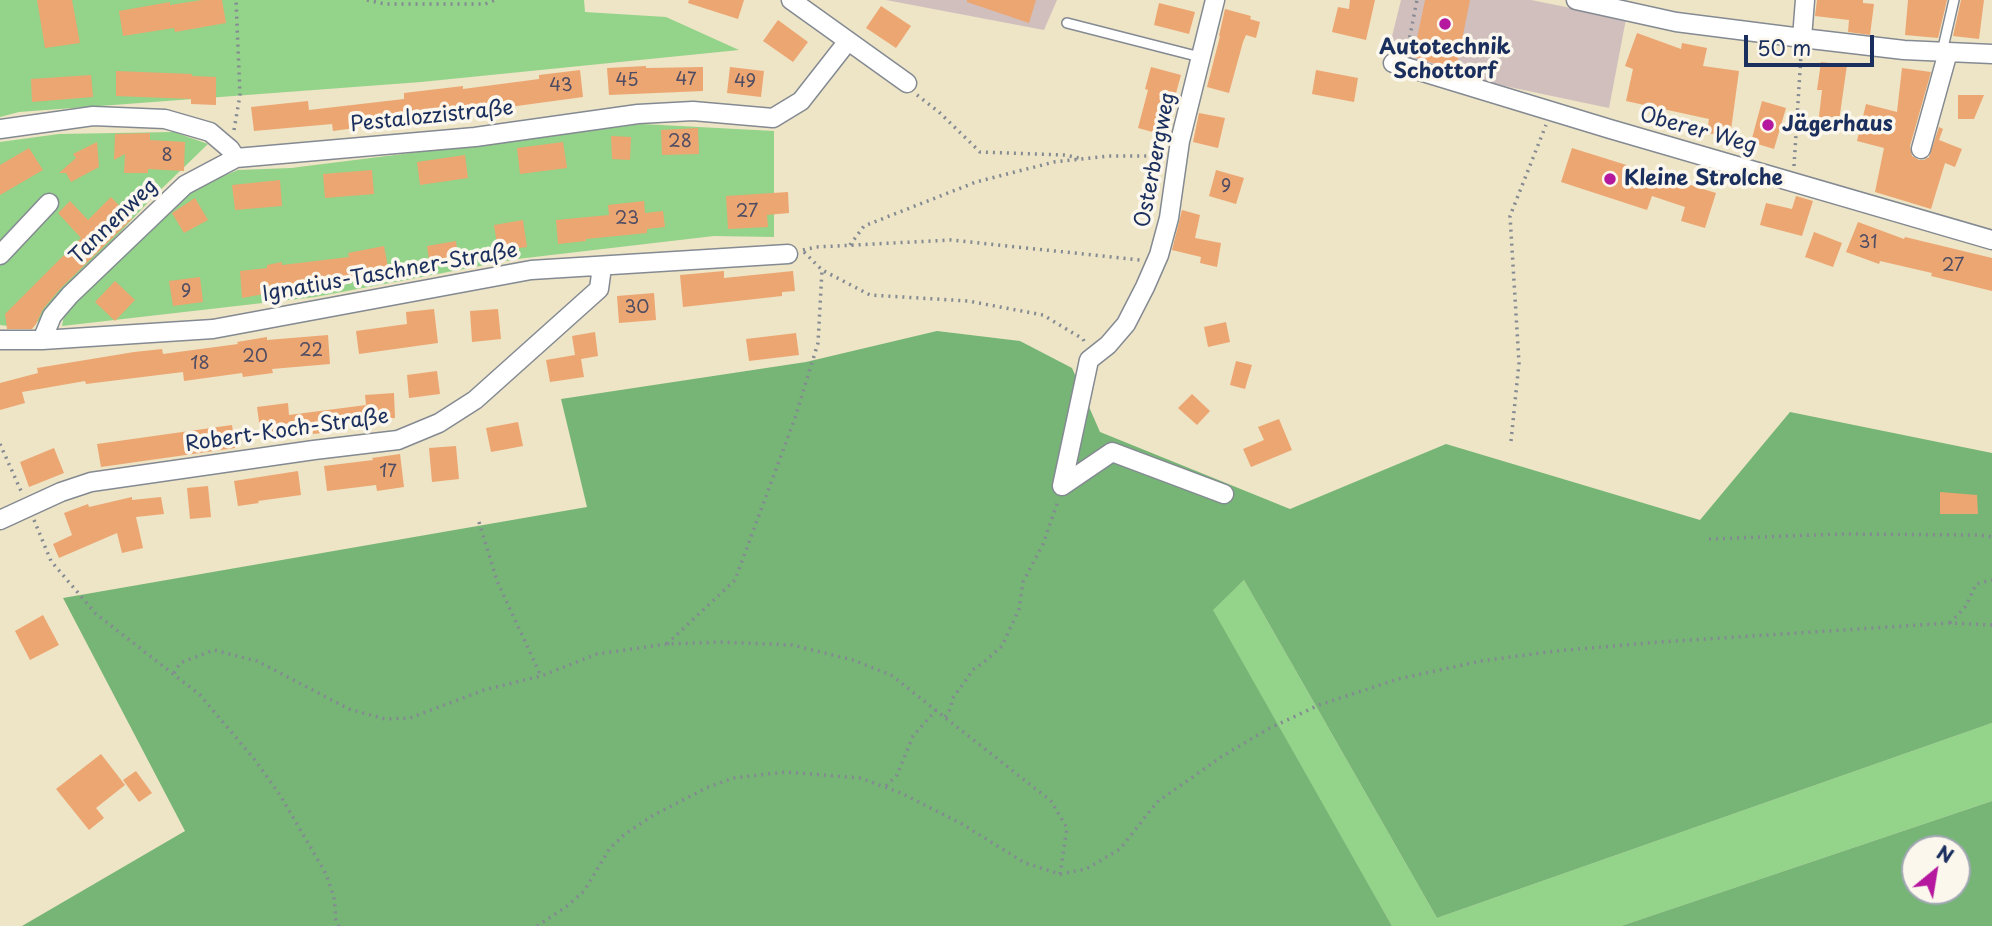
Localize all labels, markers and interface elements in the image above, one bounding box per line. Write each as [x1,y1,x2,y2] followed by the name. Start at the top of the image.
[1437,16,1453,32] marker: Autotechnik Schottorf
[1747,21,1876,65] scale bar
[1757,31,1811,63] text: 50 m
[1379,35,1511,85] place label: Autotechnik Schottorf
[675,69,697,91] house number: 47
[616,70,638,92] house number: 45
[734,71,756,93] house number: 49
[549,75,573,97] house number: 43
[1131,90,1181,230] street label: Osterbergweg
[349,96,515,138] street label: Pestalozzistraße
[1637,102,1759,160] street label: Oberer Weg
[1782,112,1893,138] place label: Jägerhaus
[1760,117,1776,133] marker: Jägerhaus
[668,131,692,153] house number: 28
[161,145,173,167] house number: 8
[1624,166,1783,192] place label: Kleine Strolche
[1602,171,1618,187] marker: Kleine Strolche
[65,174,163,270] street label: Tannenweg
[1221,176,1231,198] house number: 9
[736,201,758,223] house number: 27
[615,208,639,230] house number: 23
[1859,232,1877,254] house number: 31
[260,238,520,308] street label: Ignatius-Taschner-Straße
[1942,255,1964,277] house number: 27
[181,281,191,303] house number: 9
[624,297,650,319] house number: 30
[299,340,323,362] house number: 22
[242,346,268,368] house number: 20
[190,353,210,375] house number: 18
[184,404,390,458] street label: Robert-Koch-Straße
[379,461,397,483] house number: 17
[1901,835,1971,905] north arrow
[1932,838,1959,869] text: N

